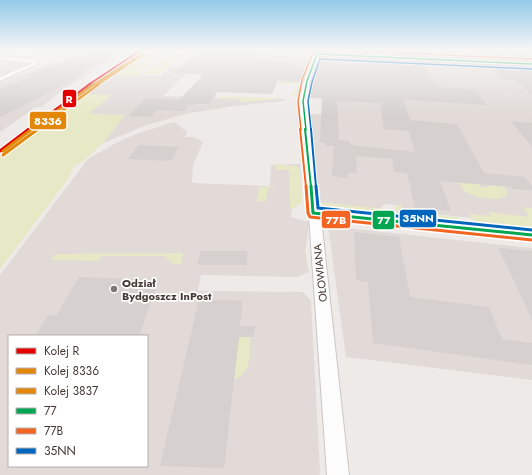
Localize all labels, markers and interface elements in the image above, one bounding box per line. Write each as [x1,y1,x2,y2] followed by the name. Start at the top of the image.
[62,89,77,108] line badge: R
[65,91,73,107] text: R
[29,111,67,130] line badge: 8336
[34,113,62,129] text: 8336
[399,209,437,228] line badge: 35NN
[321,210,351,229] line badge: 77B
[372,210,395,230] line badge: 77
[402,210,434,226] text: 35NN
[326,212,346,228] text: 77B
[377,212,391,228] text: 77
[309,242,331,303] street label: OŁOWIANA
[122,275,212,304] place label: Odział Bydgoszcz InPost
[109,284,119,294] marker: Odział Bydgoszcz InPost
[8,335,148,467] legend
[44,342,80,360] text: Kolej R
[44,362,99,380] text: Kolej 8336
[44,382,99,400] text: Kolej 3837
[44,402,57,420] text: 77
[44,422,64,440] text: 77B
[44,442,76,460] text: 35NN

